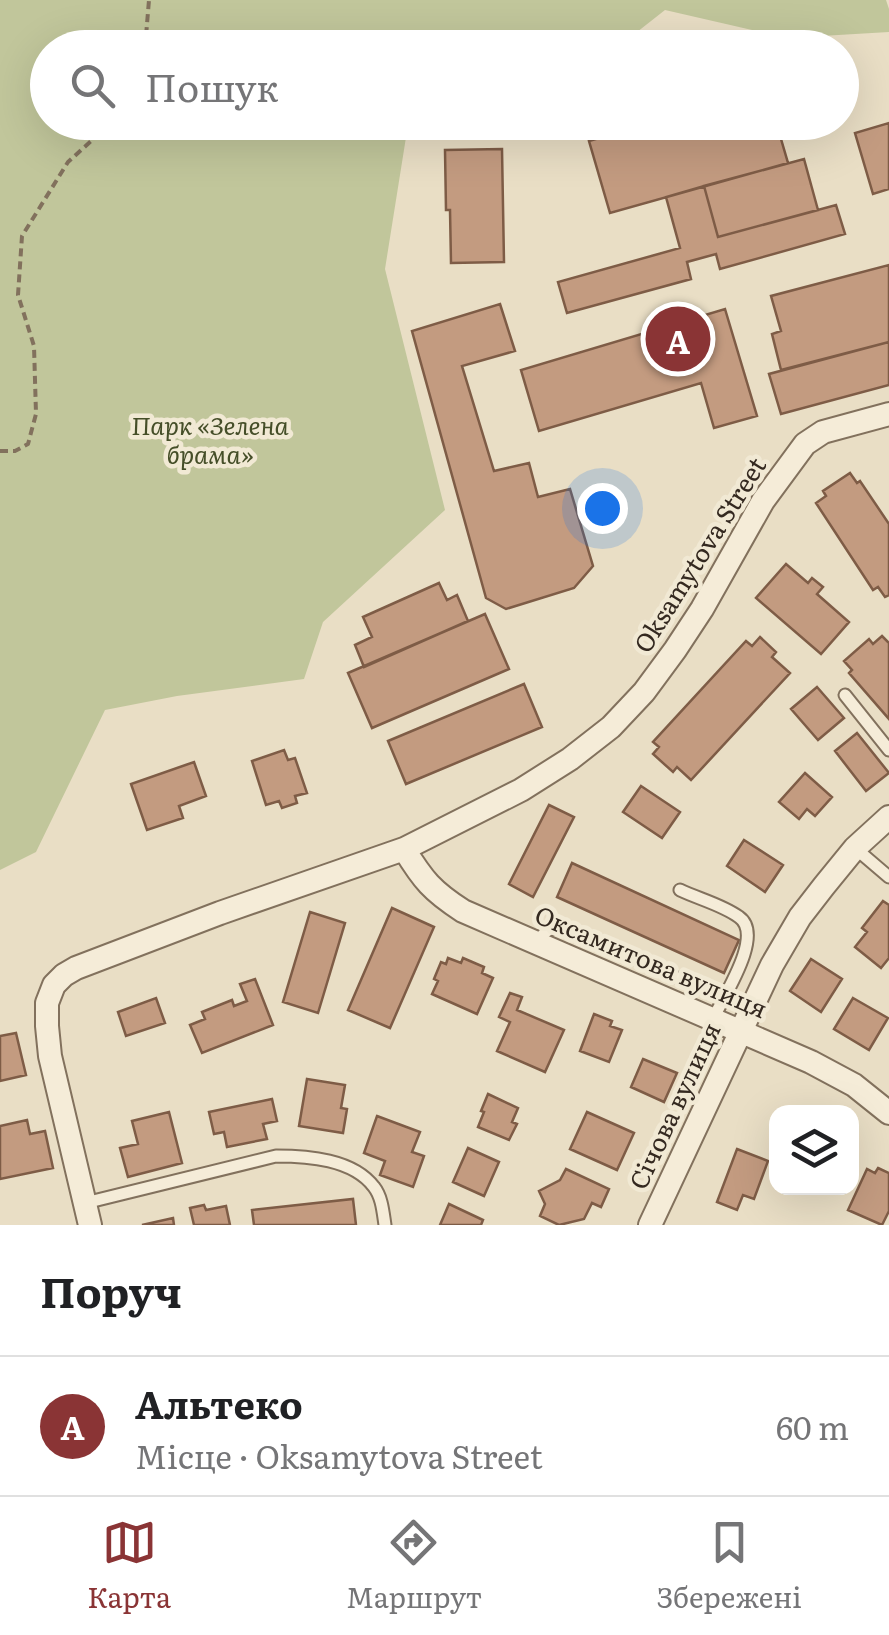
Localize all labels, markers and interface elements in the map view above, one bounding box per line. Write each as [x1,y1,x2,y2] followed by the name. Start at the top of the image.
[30,30,859,140] search box
[145,57,279,114] text: Пошук
[65,58,120,113] icon: search
[646,302,710,376] pin: A
[131,406,290,472] park label: Парк «Зелена брама»
[624,449,774,659] street label: Oksamytova Street
[577,483,628,534] your location
[530,895,773,1026] street label: Оксамитова вулиця
[619,1016,729,1195] street label: Січова вулиця
[769,1105,859,1195] map controls
[769,1105,859,1195] button: layers
[40,1259,182,1321] text: Поруч
[135,1374,303,1431] text: Альтеко
[60,1402,85,1450] text: A
[776,1402,849,1450] text: 60 m
[135,1431,543,1479] text: Місце · Oksamytova Street
[87,1515,171,1617] tab: Карта
[346,1515,482,1617] tab: Маршрут
[657,1515,802,1617] tab: Збережені

